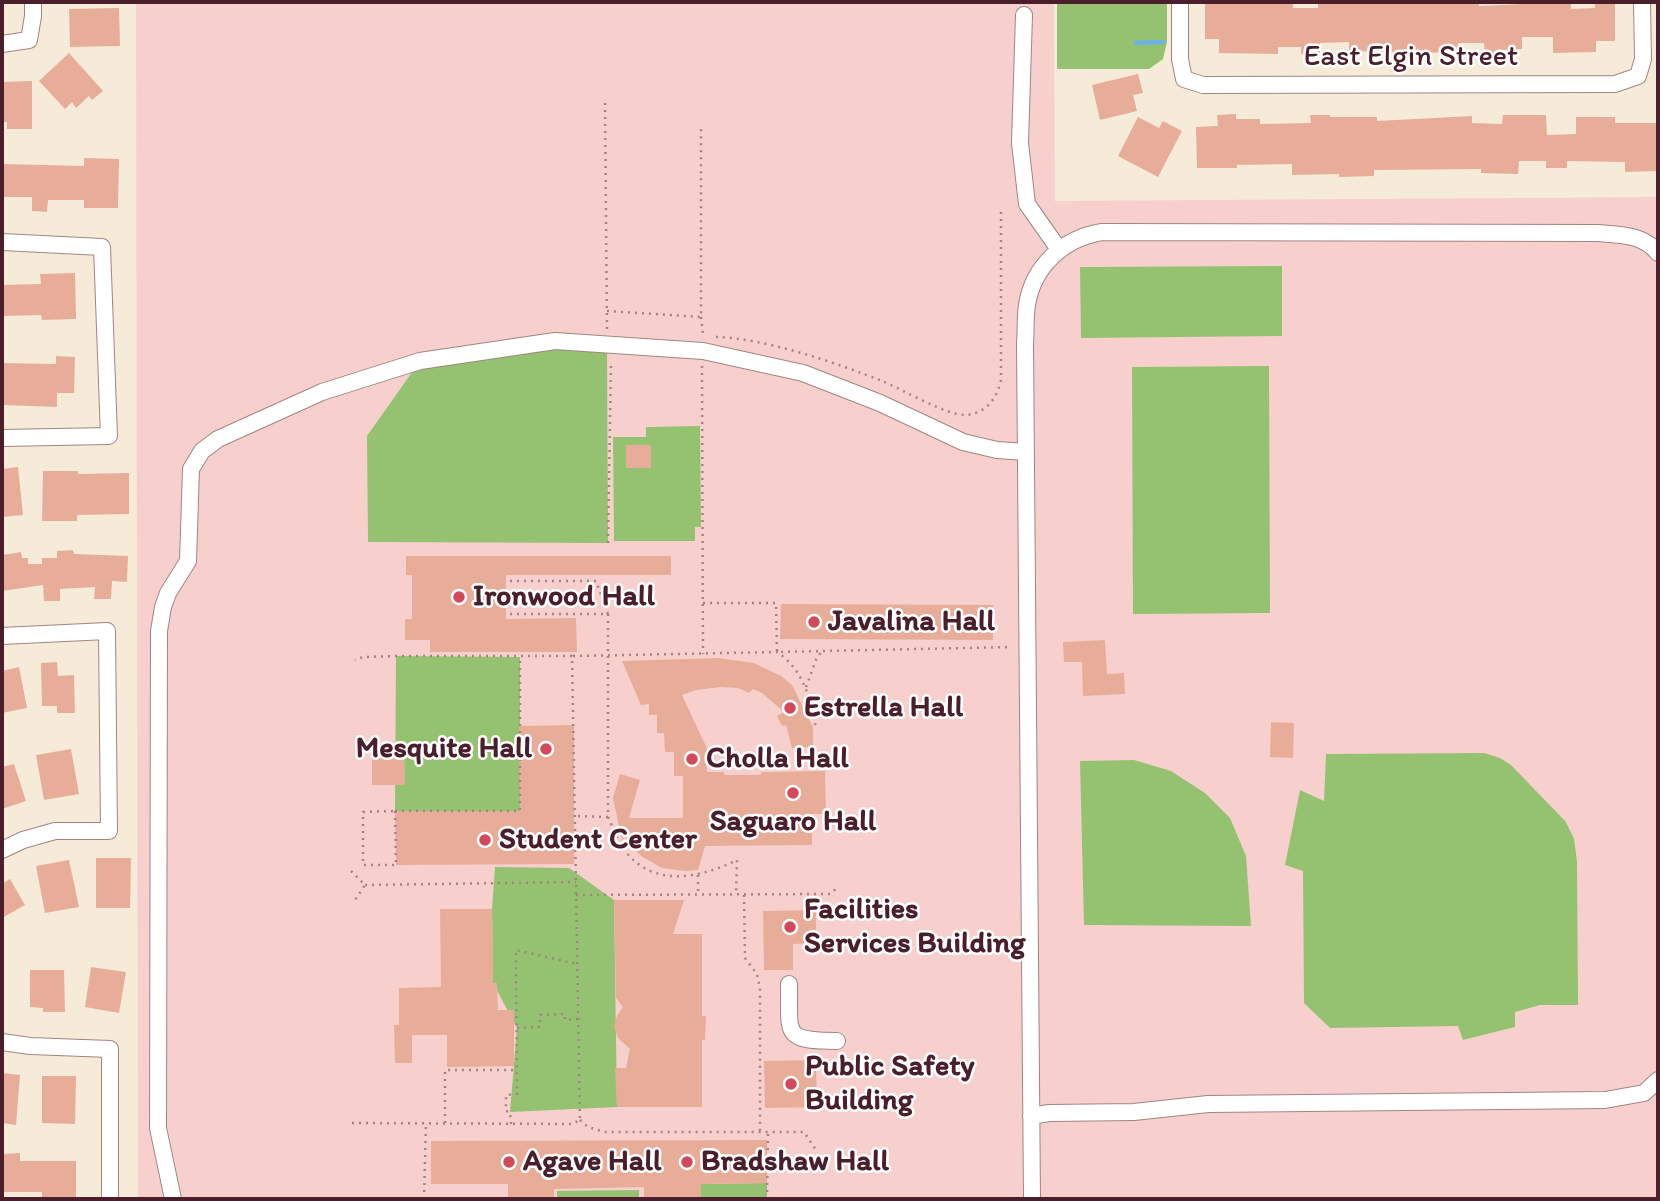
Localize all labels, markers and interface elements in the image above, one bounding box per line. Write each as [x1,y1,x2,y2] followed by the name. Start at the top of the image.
[1304,39,1518,75] street label: East Elgin Street
[473,579,655,615] place label: Ironwood Hall
[451,589,467,605] marker: Ironwood Hall
[828,604,995,640] place label: Javalina Hall
[806,614,822,630] marker: Javalina Hall
[804,690,963,726] place label: Estrella Hall
[782,700,798,716] marker: Estrella Hall
[356,731,532,767] place label: Mesquite Hall
[538,741,554,757] marker: Mesquite Hall
[706,741,849,777] place label: Cholla Hall
[684,751,700,767] marker: Cholla Hall
[785,785,801,801] marker: Saguaro Hall
[710,804,876,840] place label: Saguaro Hall
[499,822,697,858] place label: Student Center
[477,832,493,848] marker: Student Center
[804,892,1025,962] place label: Facilities Services Building
[782,919,798,935] marker: Facilities Services Building
[805,1049,975,1120] place label: Public Safety Building
[783,1076,799,1092] marker: Public Safety Building
[523,1144,661,1180] place label: Agave Hall
[701,1144,889,1180] place label: Bradshaw Hall
[501,1154,517,1170] marker: Agave Hall
[679,1154,695,1170] marker: Bradshaw Hall

